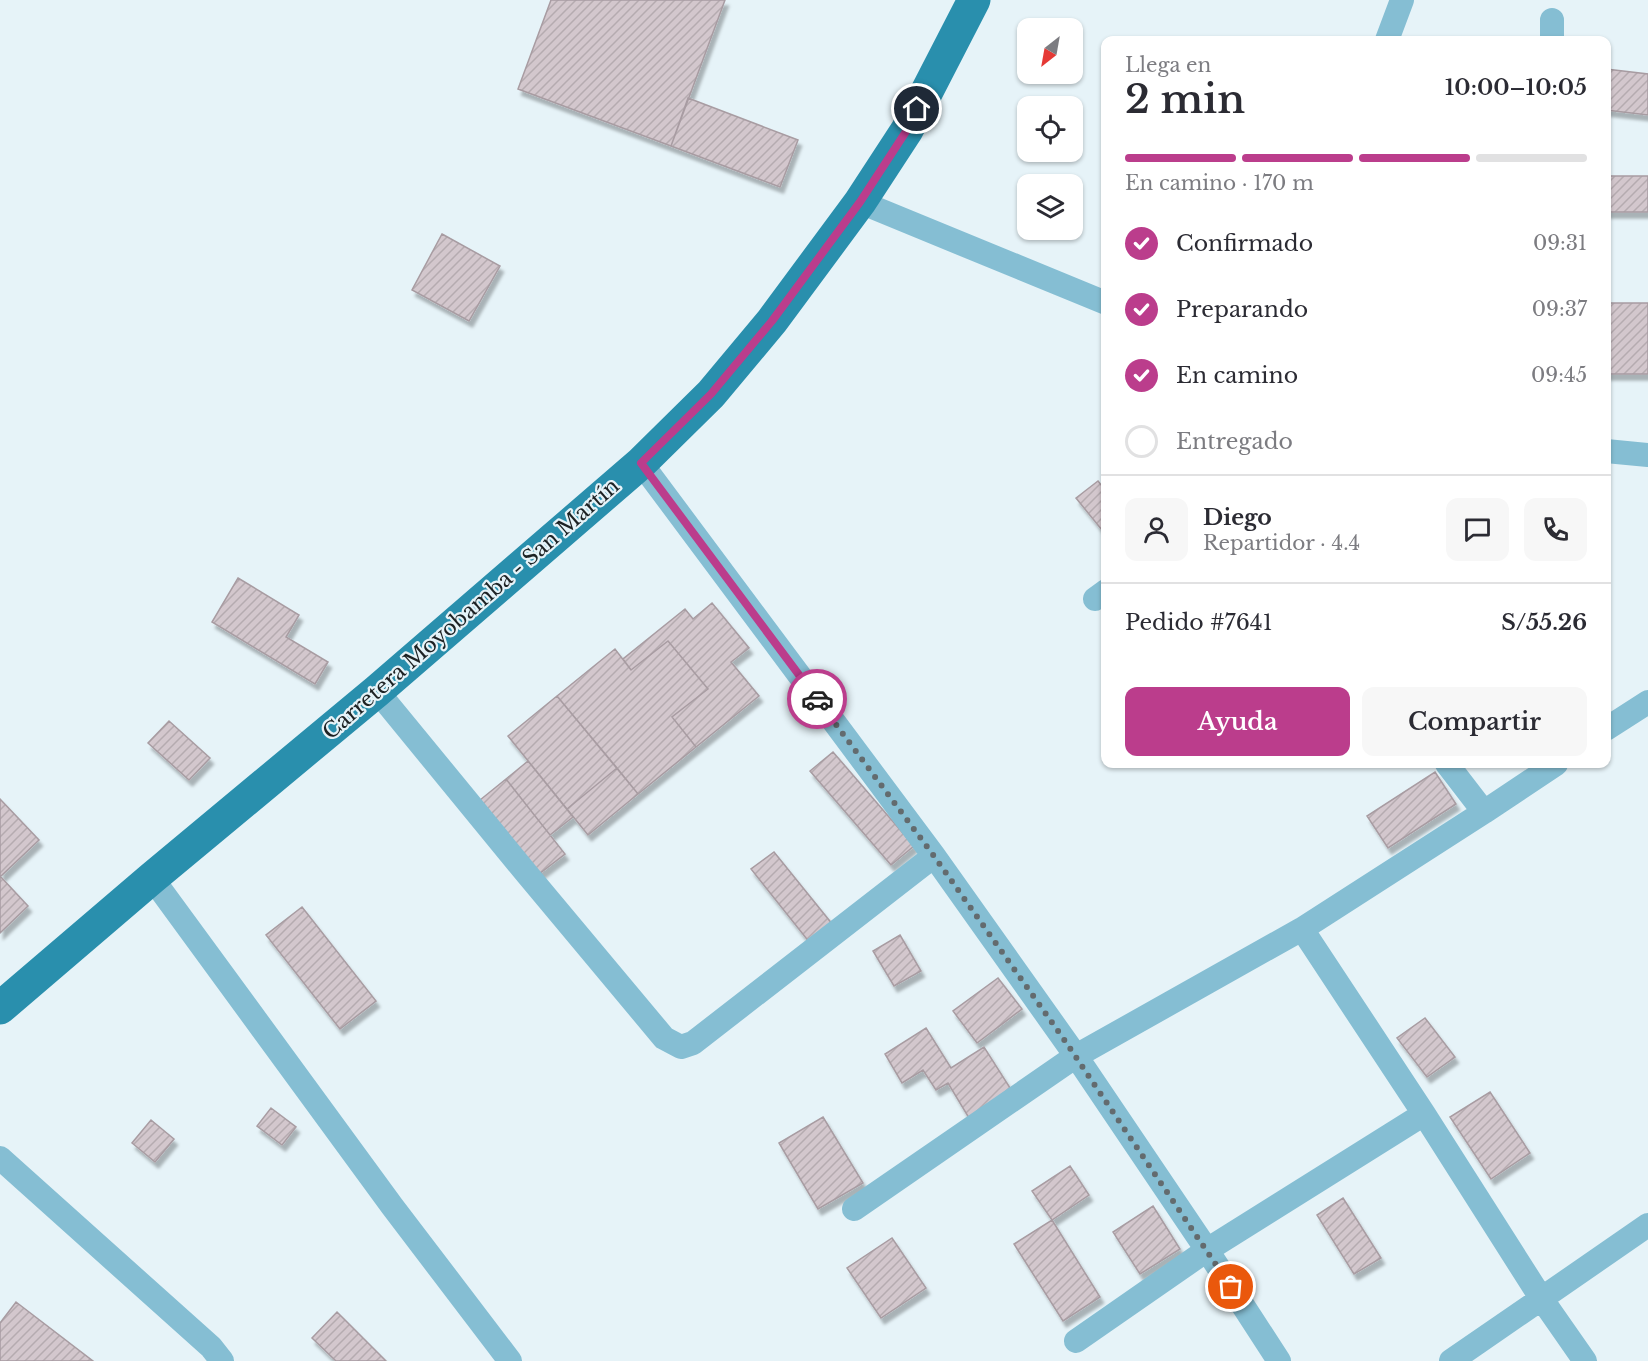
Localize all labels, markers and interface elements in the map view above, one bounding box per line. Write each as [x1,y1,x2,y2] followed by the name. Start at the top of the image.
[1017,18,1083,84] north arrow
[1017,18,1083,240] map controls
[1125,53,1211,77] text: Llega en
[1445,74,1587,101] text: 10:00–10:05
[1125,75,1245,124] text: 2 min
[891,83,942,134] pin
[900,92,933,125] icon: home
[1017,96,1083,162] button: locate
[1125,171,1314,195] text: En camino · 170 m
[1017,174,1083,240] button: layers
[1125,227,1158,260] icon: check
[1176,230,1313,257] text: Confirmado
[1533,231,1587,255] text: 09:31
[1125,293,1158,326] icon: check
[1176,296,1308,323] text: Preparando
[1532,297,1587,321] text: 09:37
[1125,359,1158,392] icon: check
[1176,362,1298,389] text: En camino
[1531,363,1587,387] text: 09:45
[1176,428,1293,455] text: Entregado
[317,473,625,745] street label: Carretera Moyobamba - San Martín
[1125,498,1188,561] button: person
[1446,498,1509,561] button: chat
[1524,498,1587,561] button: phone
[1203,504,1272,531] text: Diego
[1203,531,1360,555] text: Repartidor · 4.4
[1125,609,1273,636] text: Pedido #7641
[1501,609,1587,636] text: S/55.26
[787,669,847,729] courier
[801,683,834,716] icon: car
[1125,687,1350,756] button: Ayuda
[1362,687,1587,756] button: Compartir
[1205,1261,1256,1312] pin
[1214,1270,1247,1303] icon: bag

